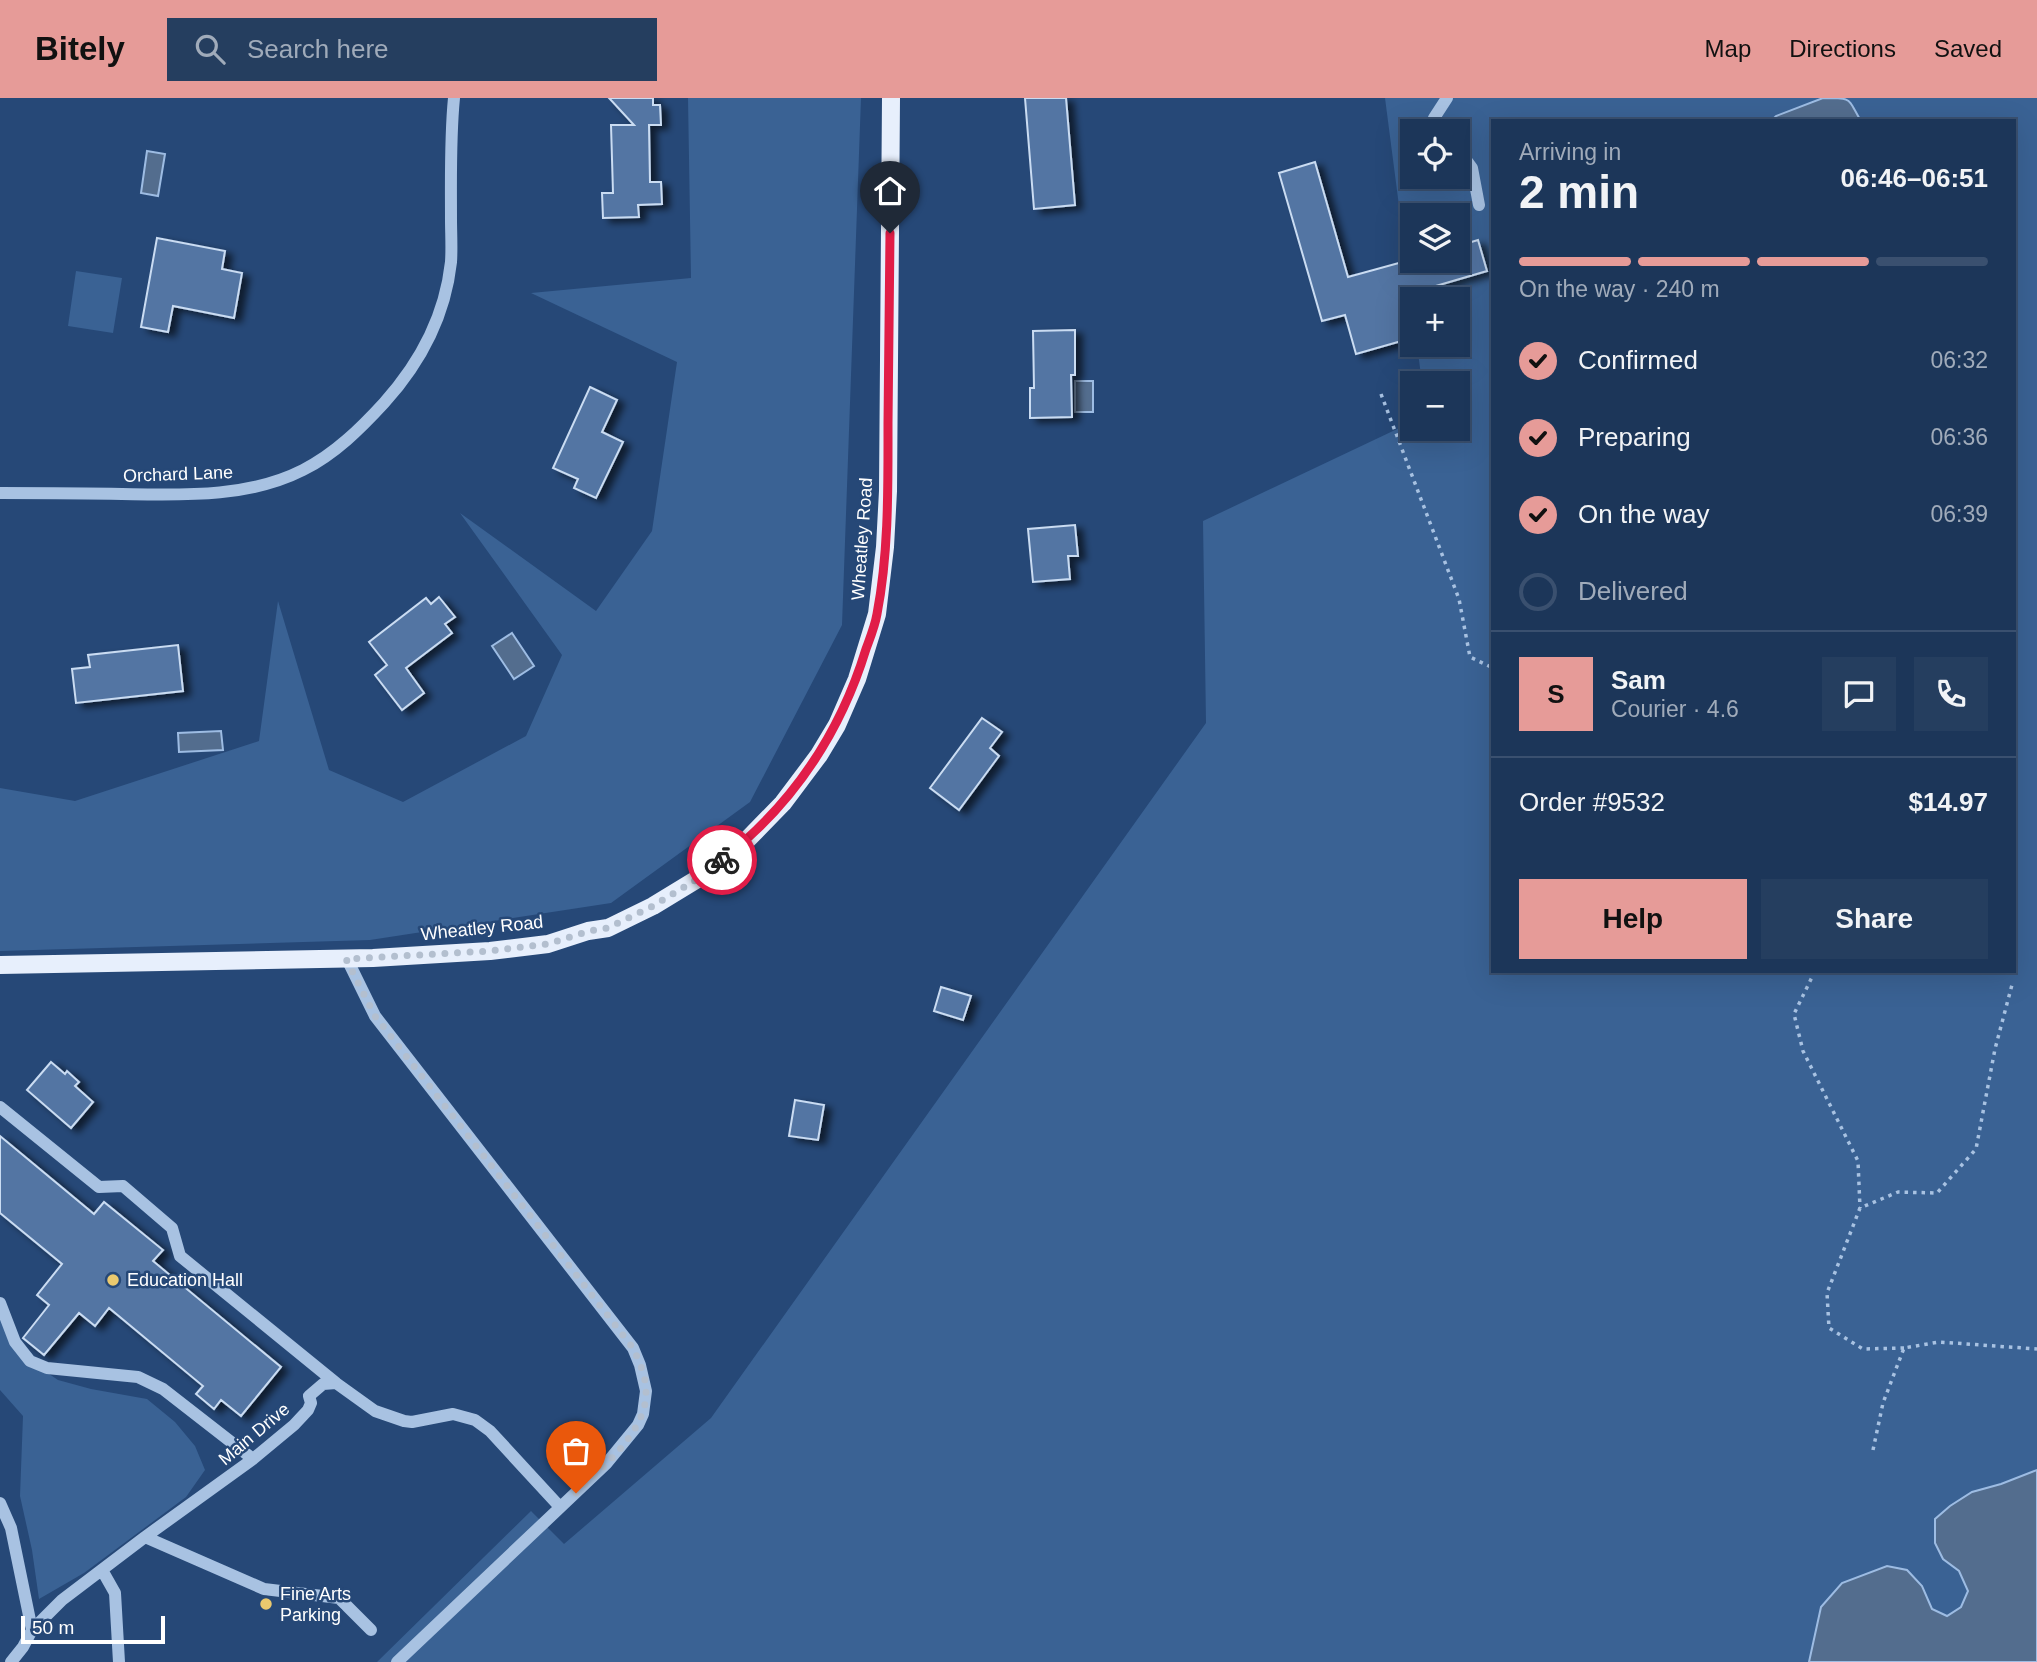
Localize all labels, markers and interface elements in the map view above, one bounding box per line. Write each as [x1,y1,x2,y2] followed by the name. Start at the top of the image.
[167,18,657,81] search box
[35,30,125,67] text: Bitely
[191,30,229,68] icon: search
[247,34,389,64] text: Search here
[1705,35,1751,62] text: Map
[1789,35,1896,62] text: Directions
[1934,35,2002,62] text: Saved
[1400,119,1470,441] map controls
[1400,119,1470,189] button: locate
[1519,139,1621,165] text: Arriving in
[860,161,920,233] pin
[1841,163,1988,193] text: 06:46–06:51
[1519,166,1639,218] text: 2 min
[871,172,909,210] icon: home
[1400,203,1470,273] button: layers
[1519,276,1720,302] text: On the way · 240 m
[1400,287,1470,357] button: +
[1519,342,1557,380] icon: check
[1578,345,1698,375] text: Confirmed
[1930,347,1988,373] text: 06:32
[1400,371,1470,441] button: −
[1519,419,1557,457] icon: check
[1578,422,1691,452] text: Preparing
[1930,424,1988,450] text: 06:36
[123,462,233,486] street label: Orchard Lane
[848,477,876,601] street label: Wheatley Road
[1519,496,1557,534] icon: check
[1578,499,1710,529] text: On the way
[1930,501,1988,527] text: 06:39
[1578,576,1688,606] text: Delivered
[1822,657,1896,731] button: chat
[1914,657,1988,731] button: phone
[1611,665,1666,695] text: Sam
[1547,679,1565,709] text: S
[1611,696,1739,722] text: Courier · 4.6
[1519,787,1665,817] text: Order #9532
[1908,787,1988,817] text: $14.97
[687,825,757,895] courier
[703,841,741,879] icon: bike
[1519,879,1747,959] button: Help
[1761,879,1988,959] button: Share
[420,912,544,944] street label: Wheatley Road
[127,1270,243,1290] place label: Education Hall
[105,1272,121,1288] marker: Education Hall
[215,1399,293,1469] street label: Main Drive
[546,1421,606,1493] pin
[557,1432,595,1470] icon: bag
[280,1584,351,1625] place label: Fine Arts Parking
[258,1596,274,1612] marker: Fine Arts Parking
[21,1613,164,1645] scale bar
[32,1617,74,1638] text: 50 m

